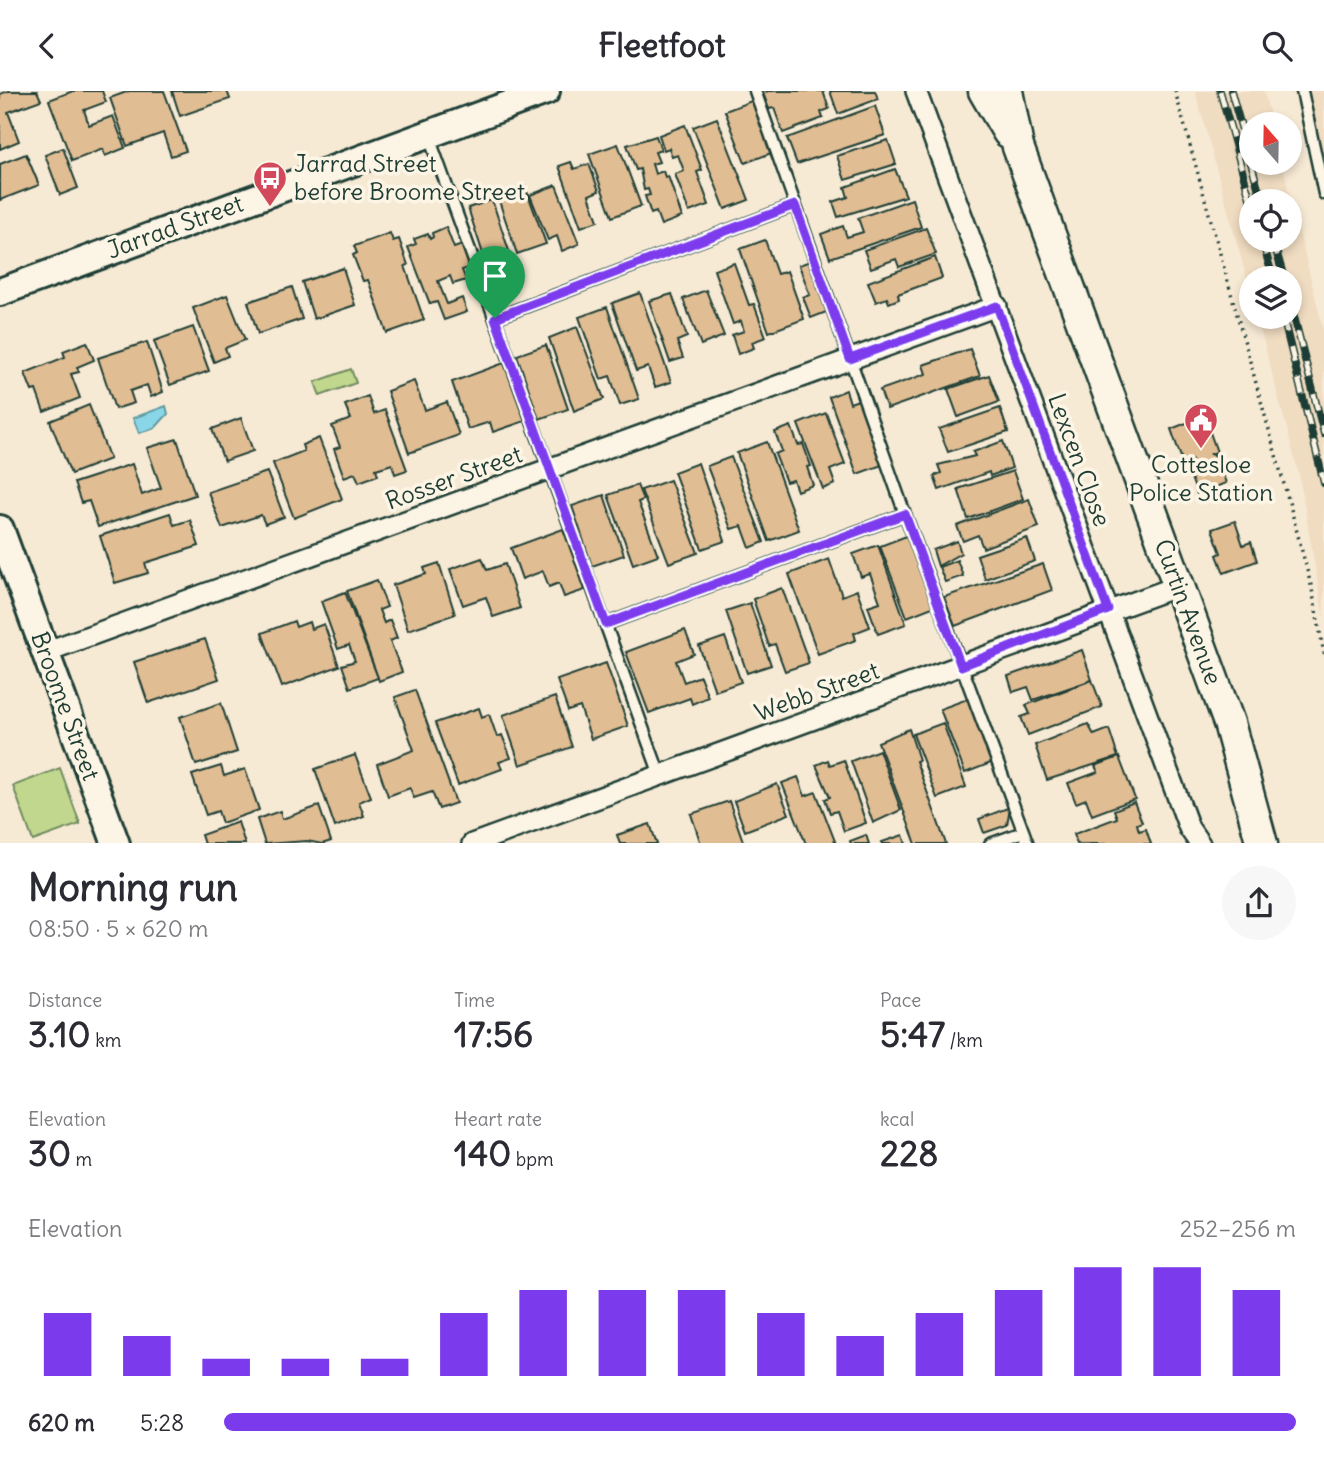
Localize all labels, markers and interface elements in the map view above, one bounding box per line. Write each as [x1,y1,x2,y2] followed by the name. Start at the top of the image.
[598,25,726,66] text: Fleetfoot
[28,27,66,65] icon: back
[1258,27,1296,65] icon: search
[1239,112,1302,175] north arrow
[1239,112,1302,329] map controls
[294,148,525,206] place label: Jarrad Street before Broome Street
[251,159,289,208] bus stop icon: Jarrad Street before Broome Street
[103,188,247,265] street label: Jarrad Street
[1239,189,1302,252] button: locate
[465,246,525,318] pin
[476,257,514,295] icon: arrive
[1239,266,1302,329] button: layers
[1042,389,1118,530] street label: Lexcen Close
[1182,401,1220,450] public building icon: Cottesloe Police Station
[381,439,526,516] street label: Rosser Street
[1129,449,1273,507] place label: Cottesloe Police Station
[1149,535,1229,689] street label: Curtin Avenue
[25,627,107,784] street label: Broome Street
[750,655,883,727] street label: Webb Street
[28,864,238,911] text: Morning run
[1222,866,1296,940] button: share
[28,914,208,943] text: 08:50 · 5 × 620 m
[28,988,102,1012] text: Distance
[454,988,495,1012] text: Time
[880,988,921,1012] text: Pace
[28,1012,91,1056] text: 3.10
[454,1012,533,1056] text: 17:56
[880,1012,945,1056] text: 5:47
[91,1028,122,1052] text: km
[945,1028,983,1052] text: /km
[28,1107,106,1131] text: Elevation
[454,1107,542,1131] text: Heart rate
[880,1107,914,1131] text: kcal
[28,1131,71,1175] text: 30
[454,1131,511,1175] text: 140
[880,1131,939,1175] text: 228
[71,1147,92,1171] text: m
[511,1147,554,1171] text: bpm
[28,1214,122,1243] text: Elevation
[1180,1214,1296,1243] text: 252–256 m
[28,1408,95,1437] text: 620 m
[140,1408,184,1437] text: 5:28

